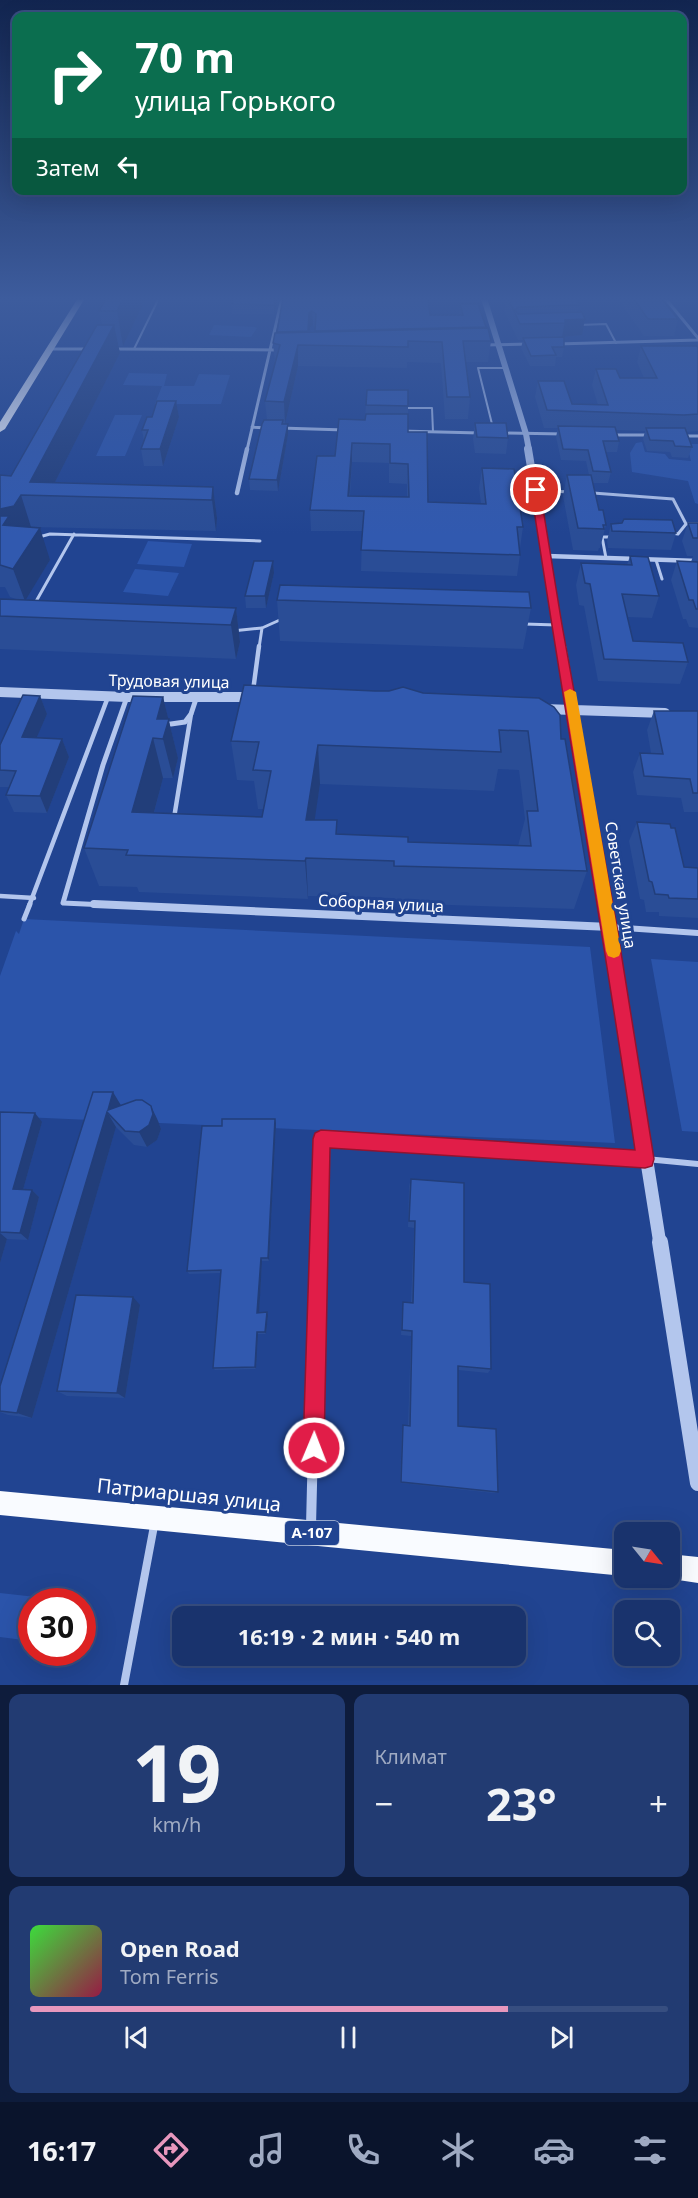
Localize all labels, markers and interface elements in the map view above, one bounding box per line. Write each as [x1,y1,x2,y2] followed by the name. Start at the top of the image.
[135,28,235,85] text: 70 m
[36,36,114,114] icon: right
[135,82,336,119] text: улица Горького
[112,150,145,183] icon: left
[36,152,100,182] text: Затем
[510,464,561,515] pin
[519,473,552,506] icon: arrive
[108,669,230,693] street label: Трудовая улица
[600,820,642,950] street label: Советская улица
[318,889,444,917] street label: Соборная улица
[282,1416,346,1480] position arrow
[96,1471,283,1518] street label: Патриаршая улица
[285,1521,339,1545] road number: А-107
[614,1522,680,1588] north arrow
[614,1522,680,1666] map controls
[18,1588,96,1666] speed limit sign: 30
[614,1600,680,1666] button: search
[238,1621,460,1651] text: 16:19 · 2 мин · 540 m
[132,1719,221,1825] text: 19
[375,1743,447,1770] text: Климат
[486,1773,557,1834] text: 23°
[375,1781,393,1826] text: −
[649,1781,668,1826] text: +
[152,1811,201,1838] text: km/h
[120,1933,240,1963] text: Open Road
[120,1963,219,1990] text: Tom Ferris
[120,2021,153,2054] icon: previous
[332,2021,365,2054] icon: pause
[545,2021,578,2054] icon: next
[150,2129,192,2171] icon: directions
[246,2129,288,2171] icon: music
[342,2129,384,2171] icon: phone
[437,2129,479,2171] icon: climate
[533,2129,575,2171] icon: car
[629,2129,671,2171] icon: filters
[27,2132,96,2169] text: 16:17

